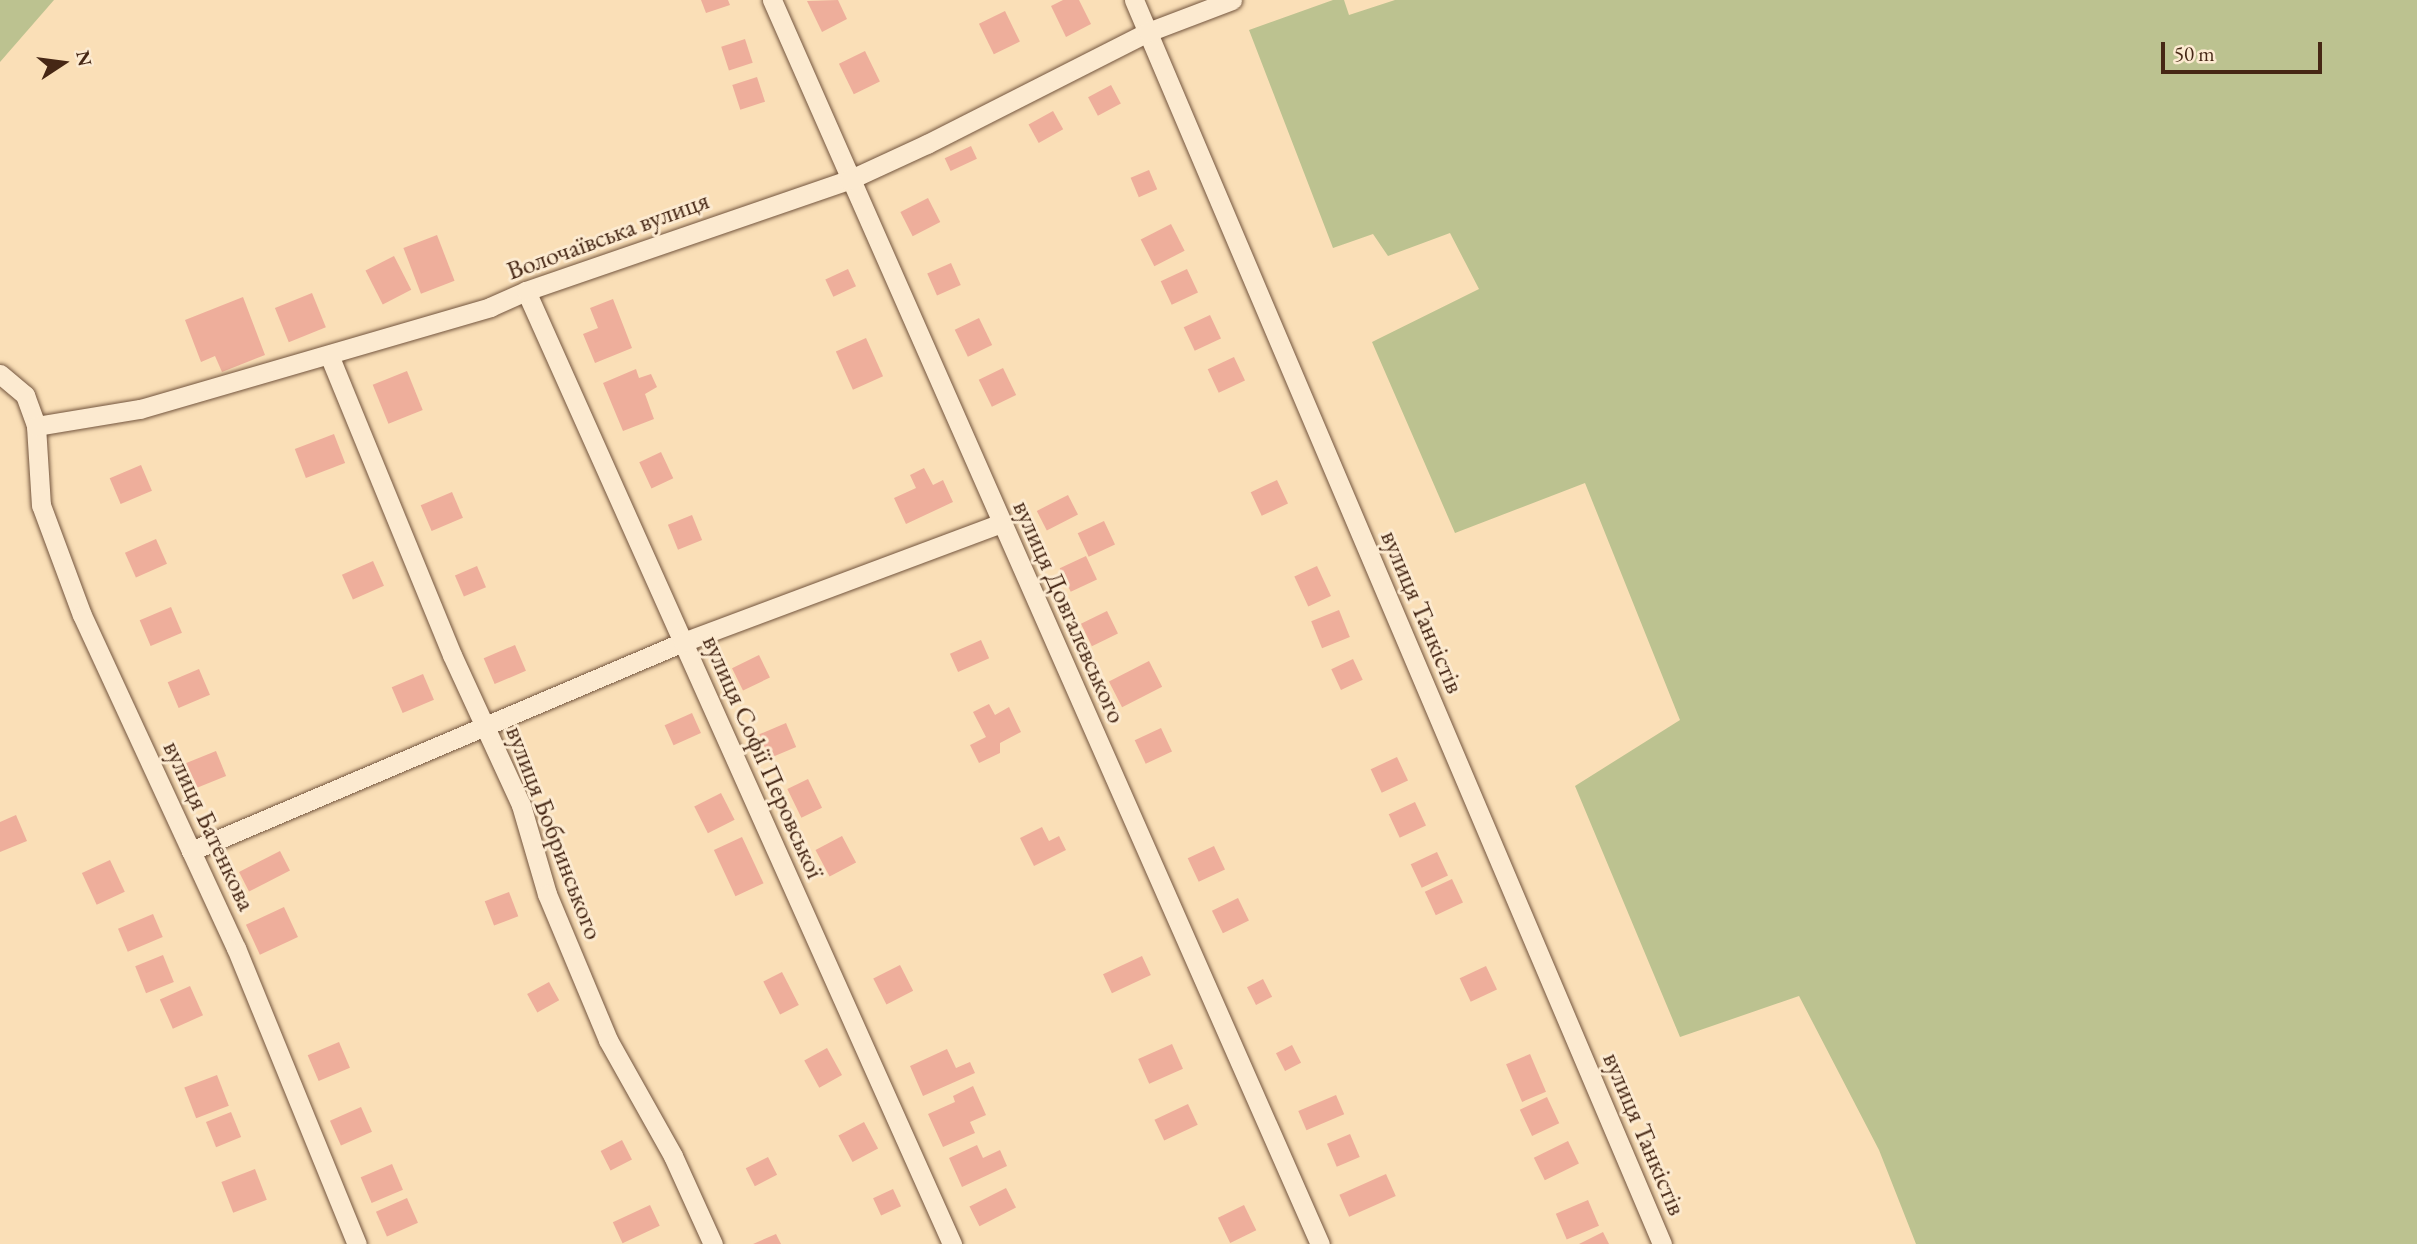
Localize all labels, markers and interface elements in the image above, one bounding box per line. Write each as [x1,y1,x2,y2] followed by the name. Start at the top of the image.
[28,28,98,98] north arrow
[2165,28,2326,72] scale bar
[2174,40,2215,67] text: 50 m
[70,48,98,68] text: N
[503,185,713,287] street label: Волочаївська вулиця
[1006,496,1132,728] street label: вулиця Довгалевського
[1374,526,1470,698] street label: вулиця Танкістів
[695,631,831,883] street label: вулиця Софії Перовської
[499,722,609,944] street label: вулиця Бобринського
[156,736,262,916] street label: вулиця Батенкова
[1596,1048,1692,1220] street label: вулиця Танкістів

